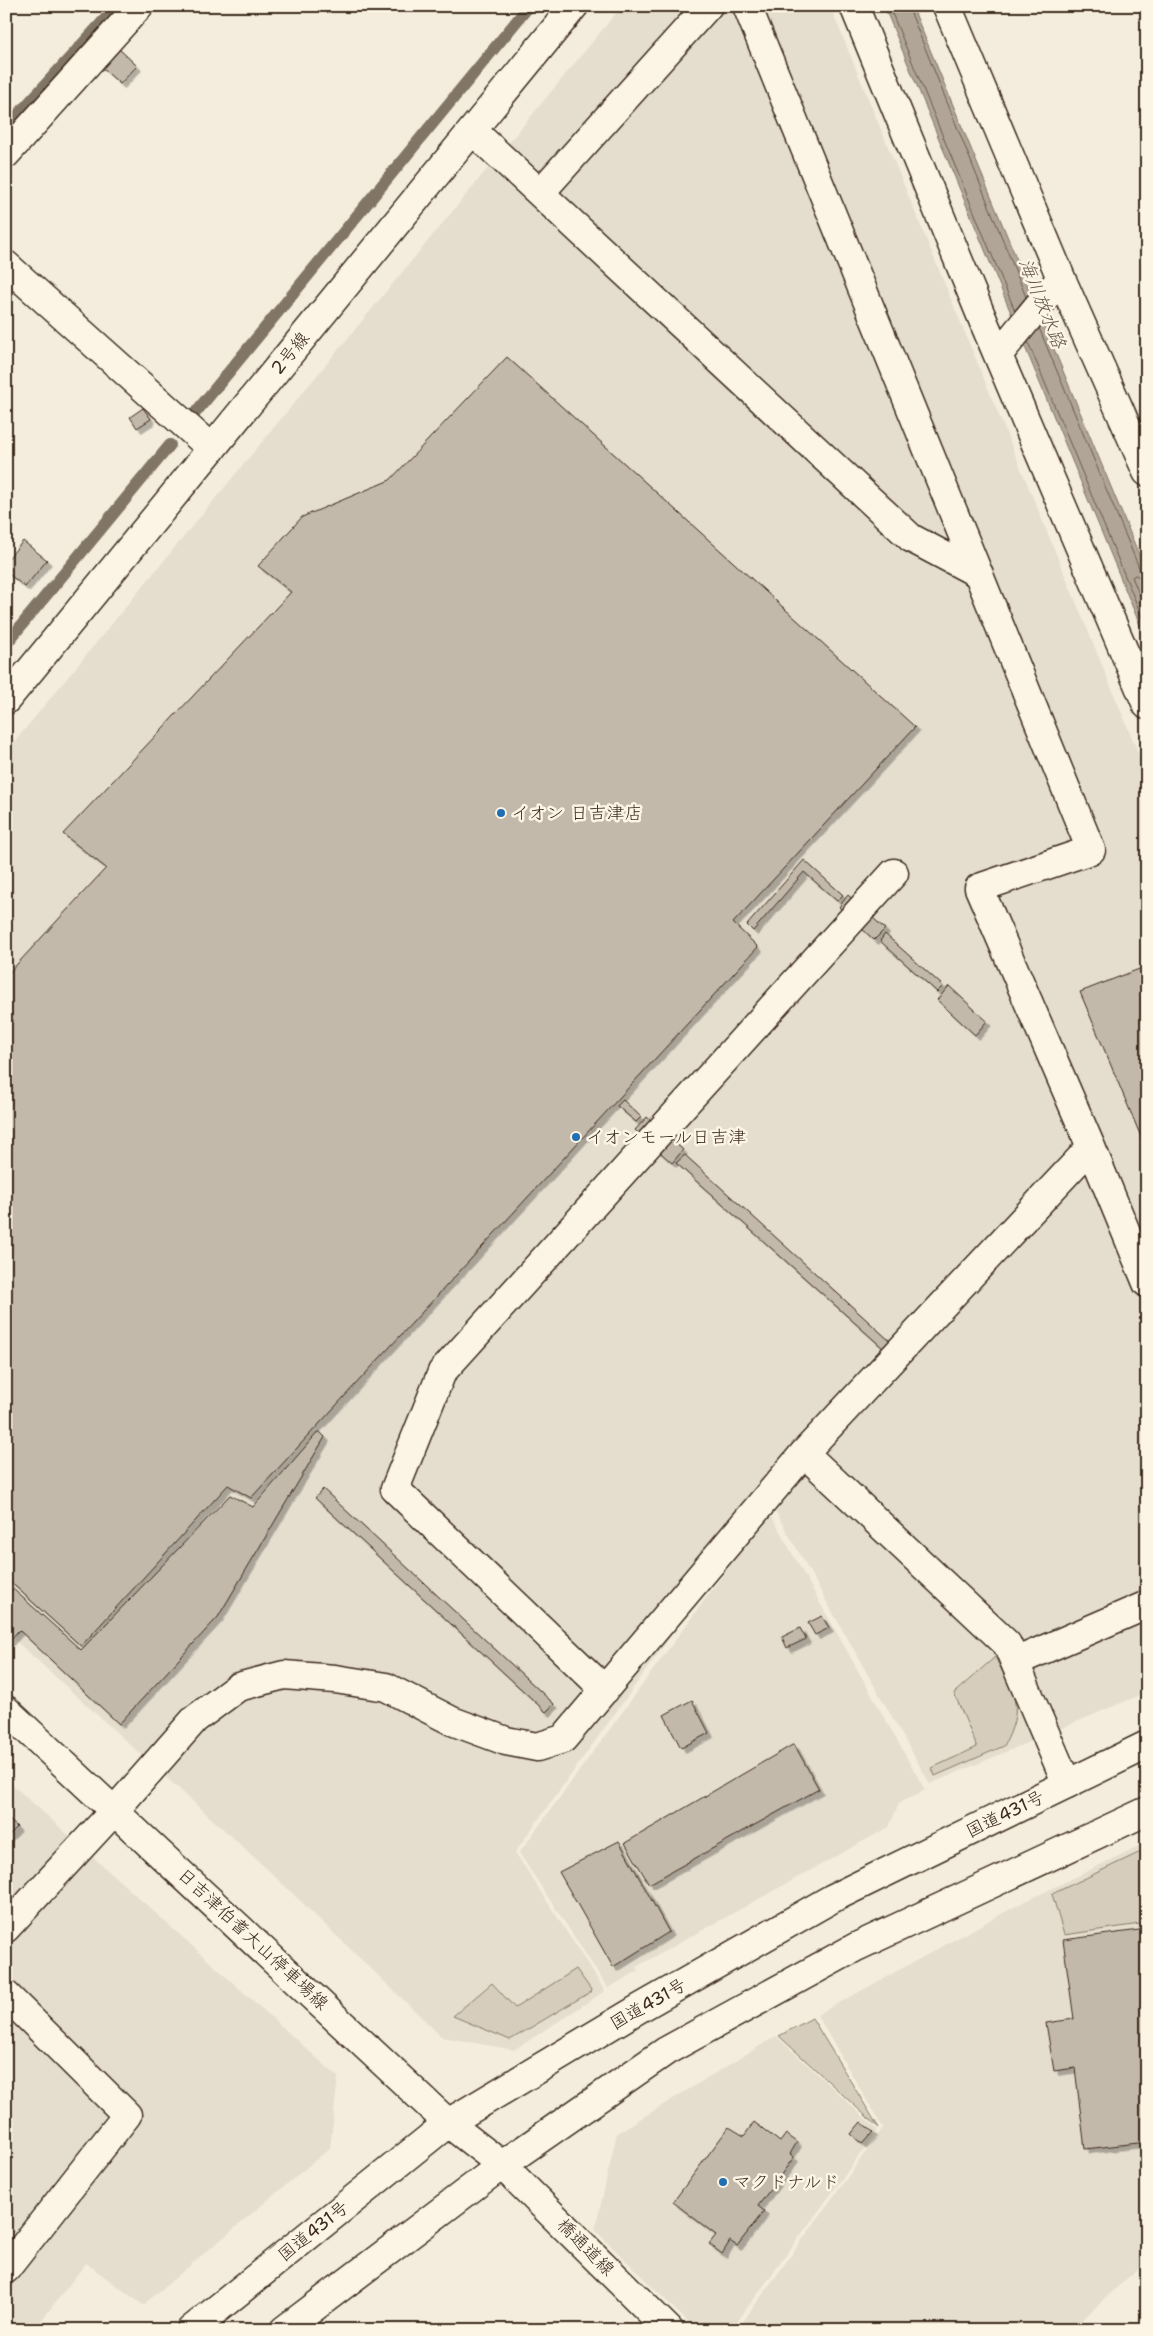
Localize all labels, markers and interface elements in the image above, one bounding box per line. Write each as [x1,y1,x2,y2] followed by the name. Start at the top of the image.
[1013,254,1072,353] water label: 海川放水路
[265,327,315,379] street label: 2号線
[511,801,642,825] place label: イオン 日吉津店
[495,807,507,819] marker: イオン 日吉津店
[586,1125,746,1149] place label: イオンモール日吉津
[570,1131,582,1143] marker: イオンモール日吉津
[962,1785,1048,1843] street label: 国道431号
[172,1863,334,2015] street label: 日吉津伯耆大山停車場線
[605,1972,691,2036] street label: 国道431号
[733,2170,840,2194] place label: マクドナルド
[717,2176,729,2188] marker: マクドナルド
[273,2195,353,2267] street label: 国道431号
[552,2213,620,2281] street label: 橋通道線

